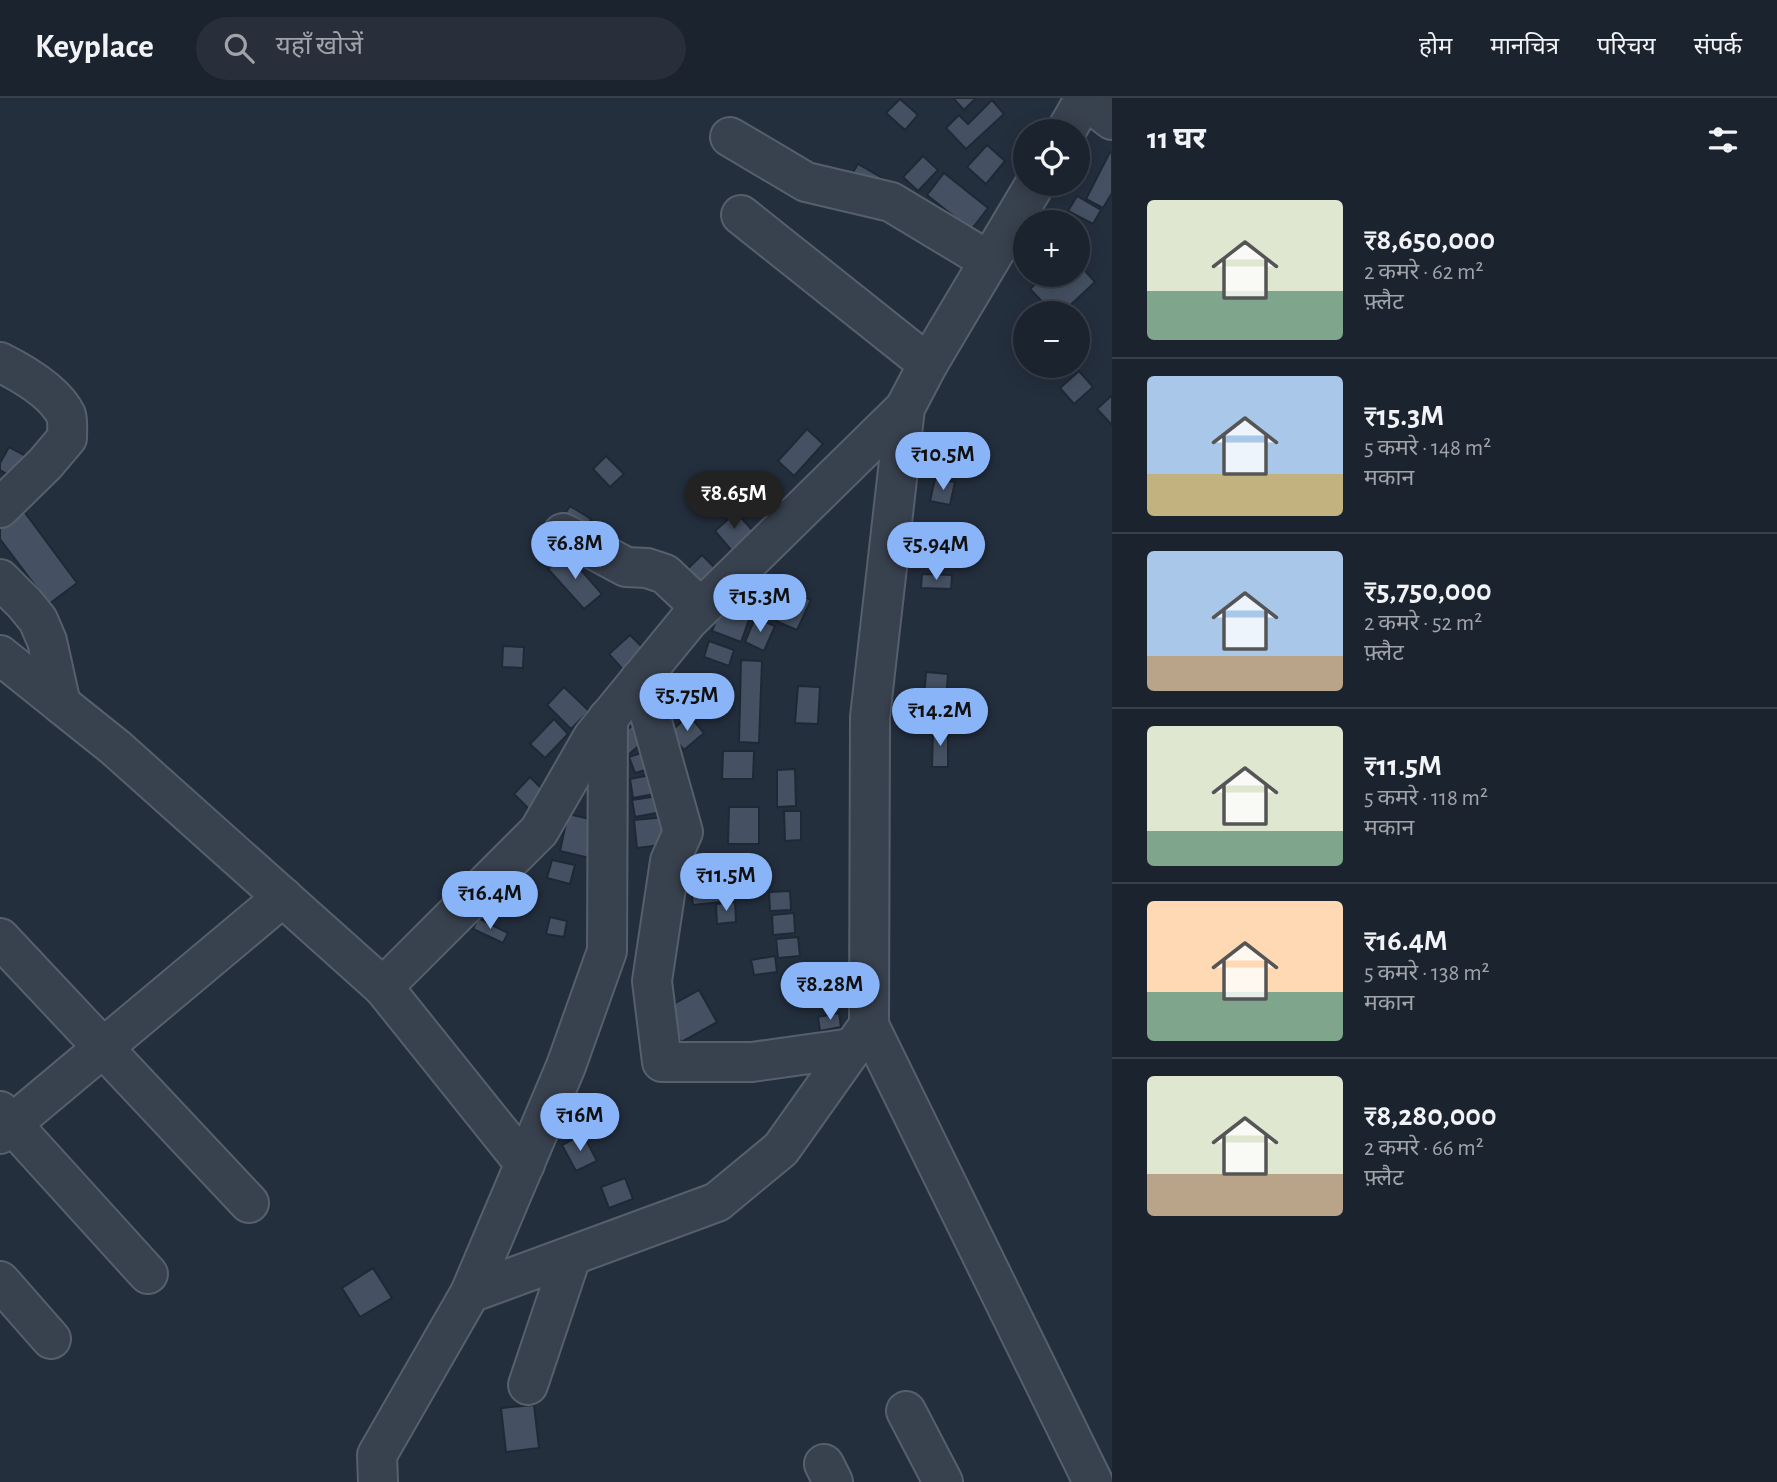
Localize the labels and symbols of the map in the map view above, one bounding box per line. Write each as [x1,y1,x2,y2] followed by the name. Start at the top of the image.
[886,432,1000,492] pin: ₹10.5M
[677,472,791,531] pin: ₹8.65M
[526,522,624,581] pin: ₹6.8M
[879,522,993,582] pin: ₹5.94M
[703,574,817,634] pin: ₹15.3M
[630,674,744,733] pin: ₹5.75M
[883,688,997,748] pin: ₹14.2M
[669,854,783,913] pin: ₹11.5M
[433,872,547,931] pin: ₹16.4M
[773,962,887,1022] pin: ₹8.28M
[539,1094,621,1153] pin: ₹16M

